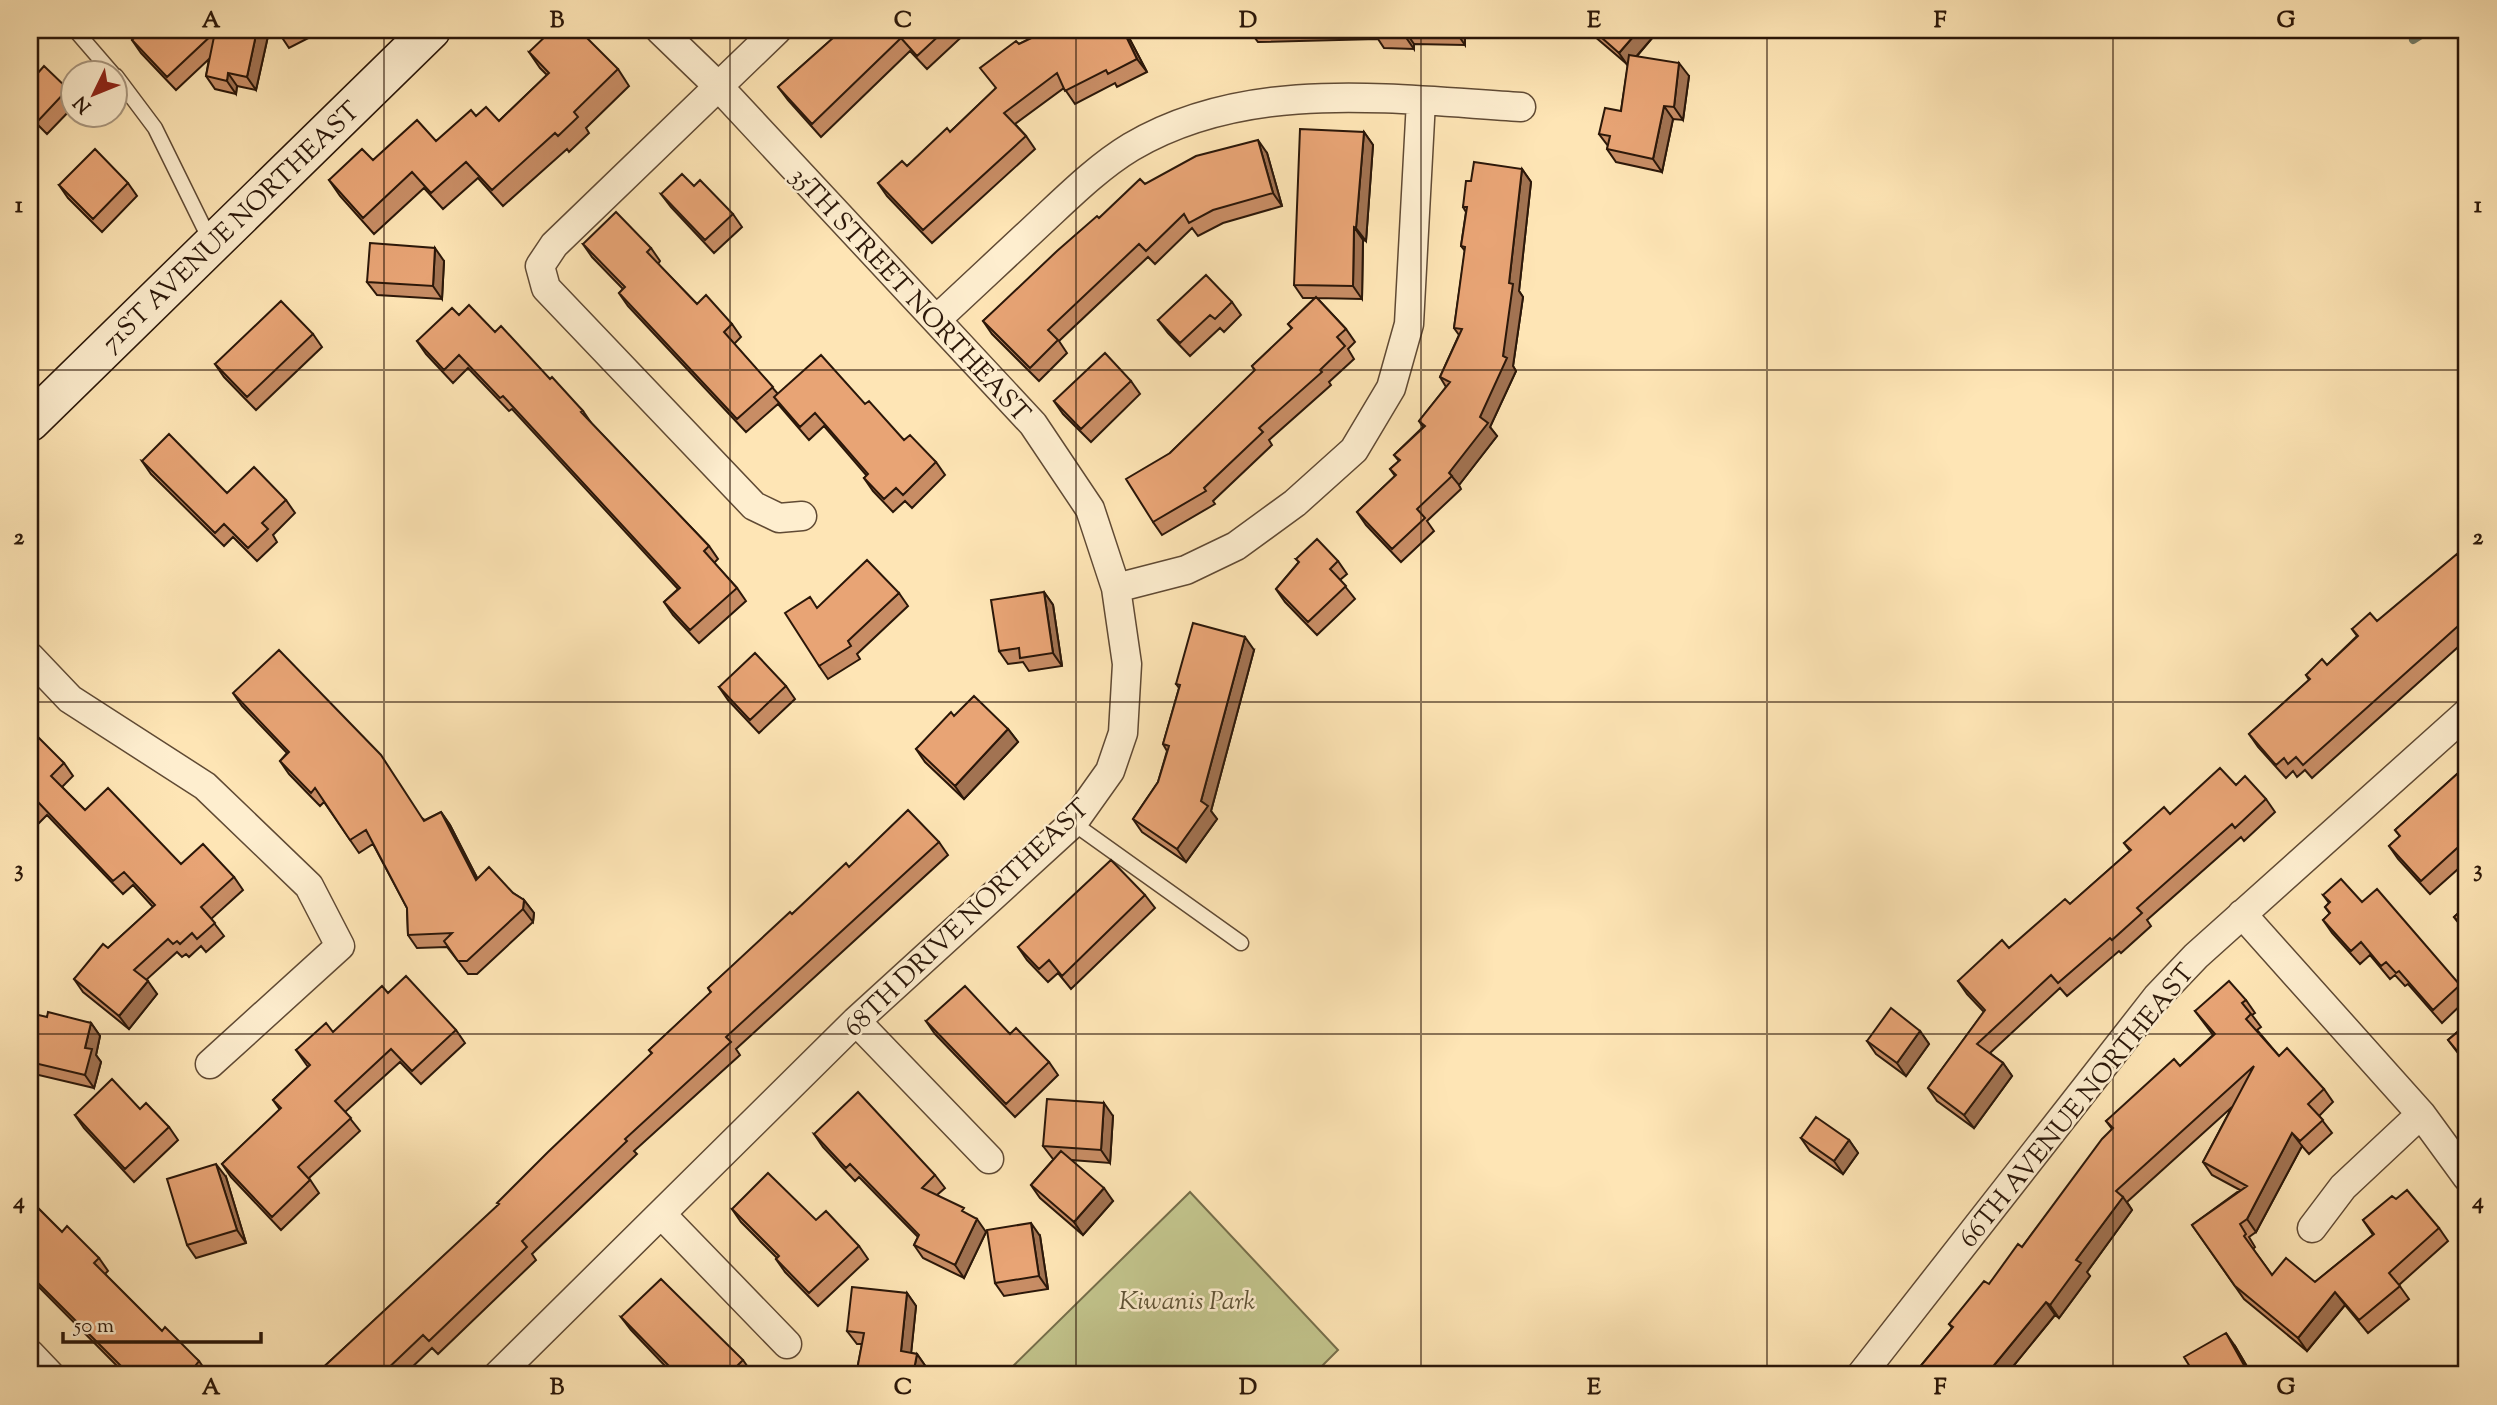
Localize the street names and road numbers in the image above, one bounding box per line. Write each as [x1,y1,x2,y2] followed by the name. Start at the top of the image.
[94,94,369,362] street label: 71ST AVENUE NORTHEAST
[781,160,1038,432] street label: 35TH STREET NORTHEAST
[837,791,1099,1046] street label: 68TH DRIVE NORTHEAST
[1952,957,2204,1257] street label: 66TH AVENUE NORTHEAST

